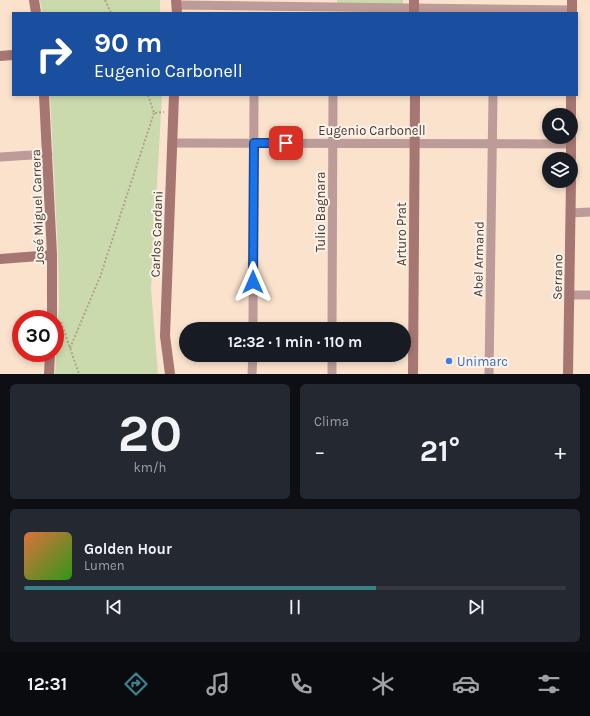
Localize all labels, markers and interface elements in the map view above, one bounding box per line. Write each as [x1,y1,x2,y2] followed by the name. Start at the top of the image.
[94,26,162,59] text: 90 m
[28,28,80,80] icon: right
[94,60,243,82] text: Eugenio Carbonell
[542,108,578,188] map controls
[542,108,578,144] button: search
[318,123,426,138] street label: Eugenio Carbonell
[269,126,303,160] pin
[275,132,297,154] icon: arrive
[28,149,47,265] street label: José Miguel Carrera
[542,152,578,188] button: layers
[313,172,328,252] street label: Tulio Bagnara
[147,190,166,278] street label: Carlos Cardani
[394,202,409,266] street label: Arturo Prat
[470,221,487,297] street label: Abel Armand
[550,254,565,300] street label: Serrano
[232,261,274,303] position arrow
[12,310,64,362] speed limit sign: 30
[228,333,362,351] text: 12:32 · 1 min · 110 m
[457,354,508,369] place label: Unimarc
[444,356,454,366] marker: Unimarc
[118,403,182,464] text: 20
[314,414,349,429] text: Clima
[420,433,460,469] text: 21°
[314,439,326,465] text: −
[554,439,566,465] text: +
[134,460,166,475] text: km/h
[84,540,172,558] text: Golden Hour
[84,558,125,573] text: Lumen
[103,596,125,618] icon: previous
[284,596,306,618] icon: pause
[465,596,487,618] icon: next
[122,670,150,698] icon: directions
[204,670,232,698] icon: music
[287,670,315,698] icon: phone
[369,670,397,698] icon: climate
[452,670,480,698] icon: car
[535,670,563,698] icon: filters
[27,673,67,695] text: 12:31

